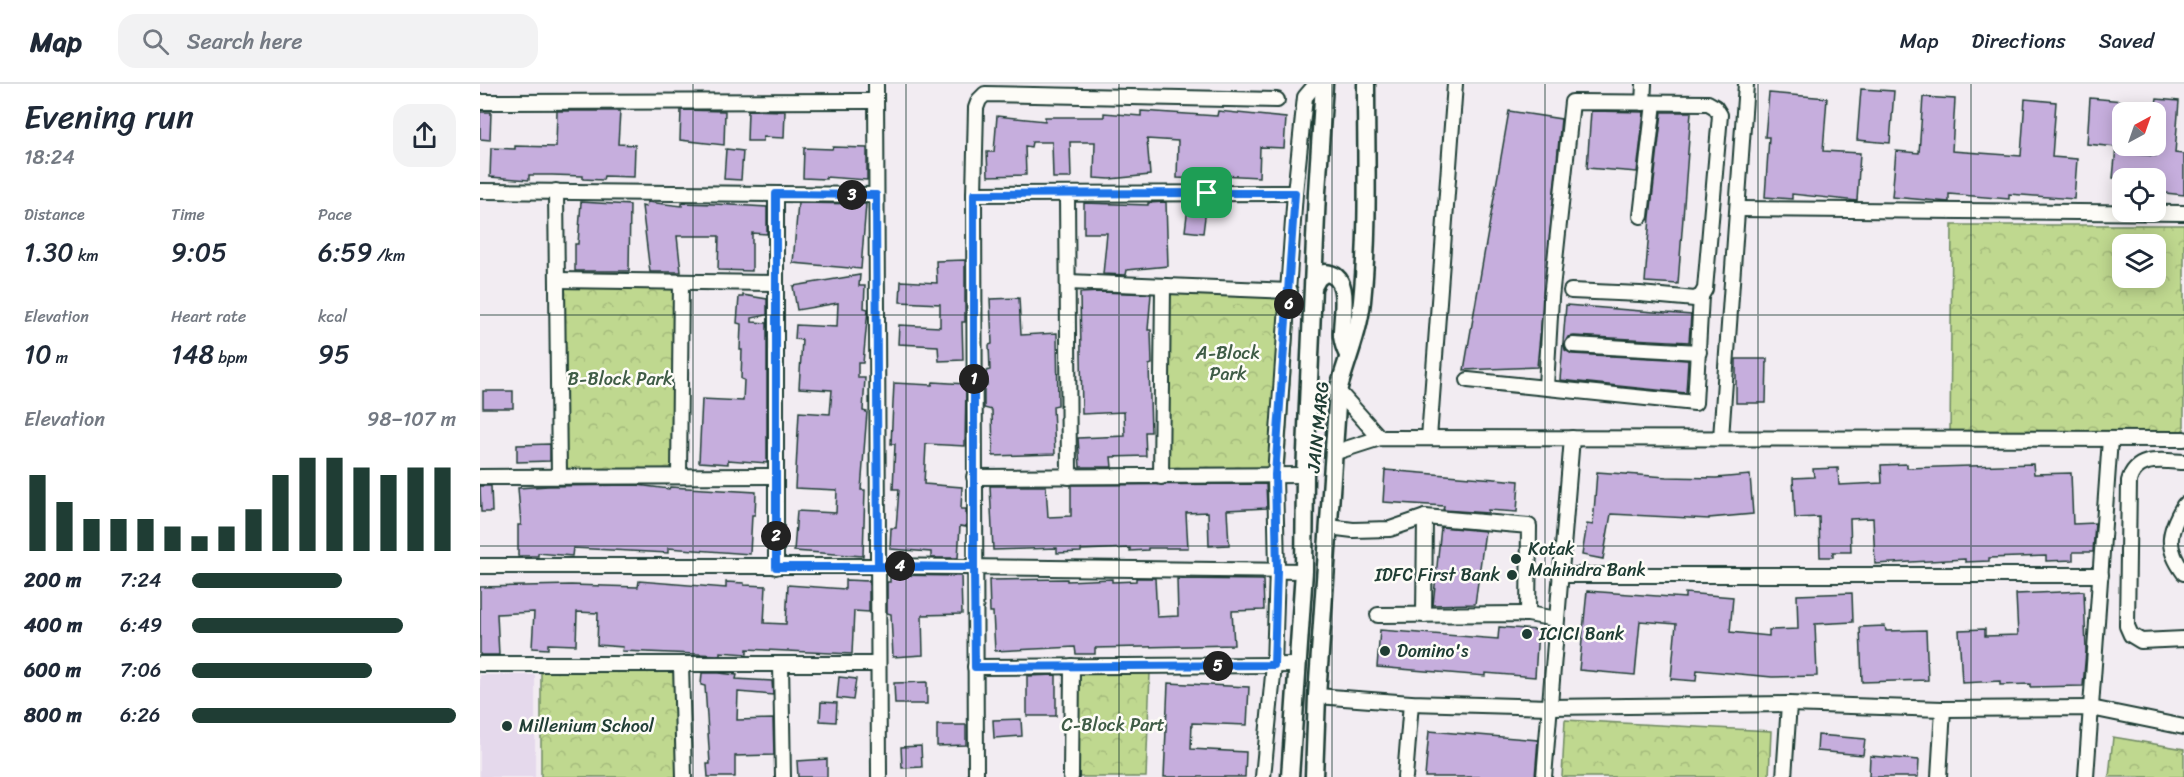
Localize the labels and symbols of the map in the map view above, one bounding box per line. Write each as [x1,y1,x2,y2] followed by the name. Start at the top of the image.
[2112,102,2166,156] north arrow
[1181,167,1232,218] pin
[837,180,867,210] pin: 3
[1274,289,1304,319] pin: 6
[1195,337,1260,390] park label: A-Block Park
[567,363,673,395] park label: B-Block Park
[959,364,989,394] pin: 1
[1297,380,1339,475] street label: JAIN MARG
[761,521,791,551] pin: 2
[1528,533,1646,586] place label: Kotak Mahindra Bank
[885,551,915,581] pin: 4
[1509,552,1523,566] marker: Kotak Mahindra Bank
[1374,559,1500,591] place label: IDFC First Bank
[1505,568,1519,582] marker: IDFC First Bank
[1538,618,1625,650] place label: ICICI Bank
[1520,627,1534,641] marker: ICICI Bank
[1397,635,1469,667] place label: Domino's
[1378,644,1392,658] marker: Domino's
[1203,651,1233,681] pin: 5
[1061,709,1165,741] park label: C-Block Part
[519,710,655,742] place label: Millenium School
[500,719,514,733] marker: Millenium School

